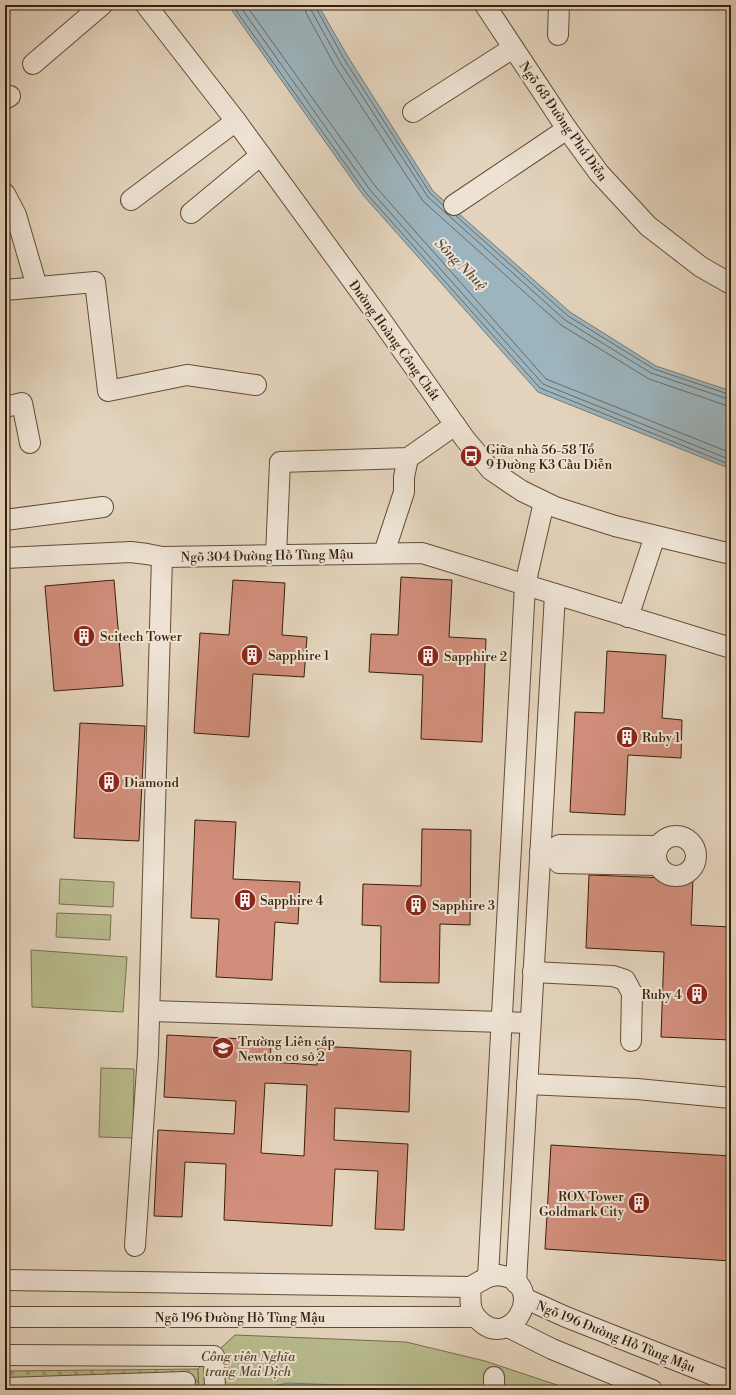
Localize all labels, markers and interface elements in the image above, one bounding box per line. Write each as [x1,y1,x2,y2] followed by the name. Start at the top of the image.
[516,59,611,185] street label: Ngõ 68 Đường Phú Diễn
[430,235,490,295] water label: Sông Nhuệ
[345,277,443,404] street label: Đường Hoàng Công Chất
[486,442,612,473] place label: Giữa nhà 56-58 Tổ 9 Đường K3 Cầu Diễn
[458,443,484,469] bus stop icon: Giữa nhà 56-58 Tổ 9 Đường K3 Cầu Diễn
[180,546,354,566] street label: Ngõ 304 Đường Hồ Tùng Mậu
[71,623,97,649] building icon: Scitech Tower
[100,629,183,645] place label: Scitech Tower
[239,642,265,668] building icon: Sapphire 1
[415,643,441,669] building icon: Sapphire 2
[268,648,330,664] place label: Sapphire 1
[444,649,507,665] place label: Sapphire 2
[614,724,640,750] building icon: Ruby 1
[642,730,681,746] place label: Ruby 1
[96,769,122,795] building icon: Diamond
[124,775,179,791] place label: Diamond
[232,887,258,913] building icon: Sapphire 4
[403,892,429,918] building icon: Sapphire 3
[260,893,324,909] place label: Sapphire 4
[432,898,495,914] place label: Sapphire 3
[684,981,710,1007] building icon: Ruby 4
[642,987,682,1003] place label: Ruby 4
[238,1034,335,1065] place label: Trường Liên cấp Newton cơ sở 2
[210,1035,236,1061] school or university icon: Trường Liên cấp Newton cơ sở 2
[539,1189,625,1220] place label: ROX Tower Goldmark City
[626,1190,652,1216] building icon: ROX Tower Goldmark City
[534,1298,698,1376] street label: Ngõ 196 Đường Hồ Tùng Mậu
[155,1310,326,1326] street label: Ngõ 196 Đường Hồ Tùng Mậu
[201,1349,296,1380] park label: Công viên Nghĩa trang Mai Dịch

